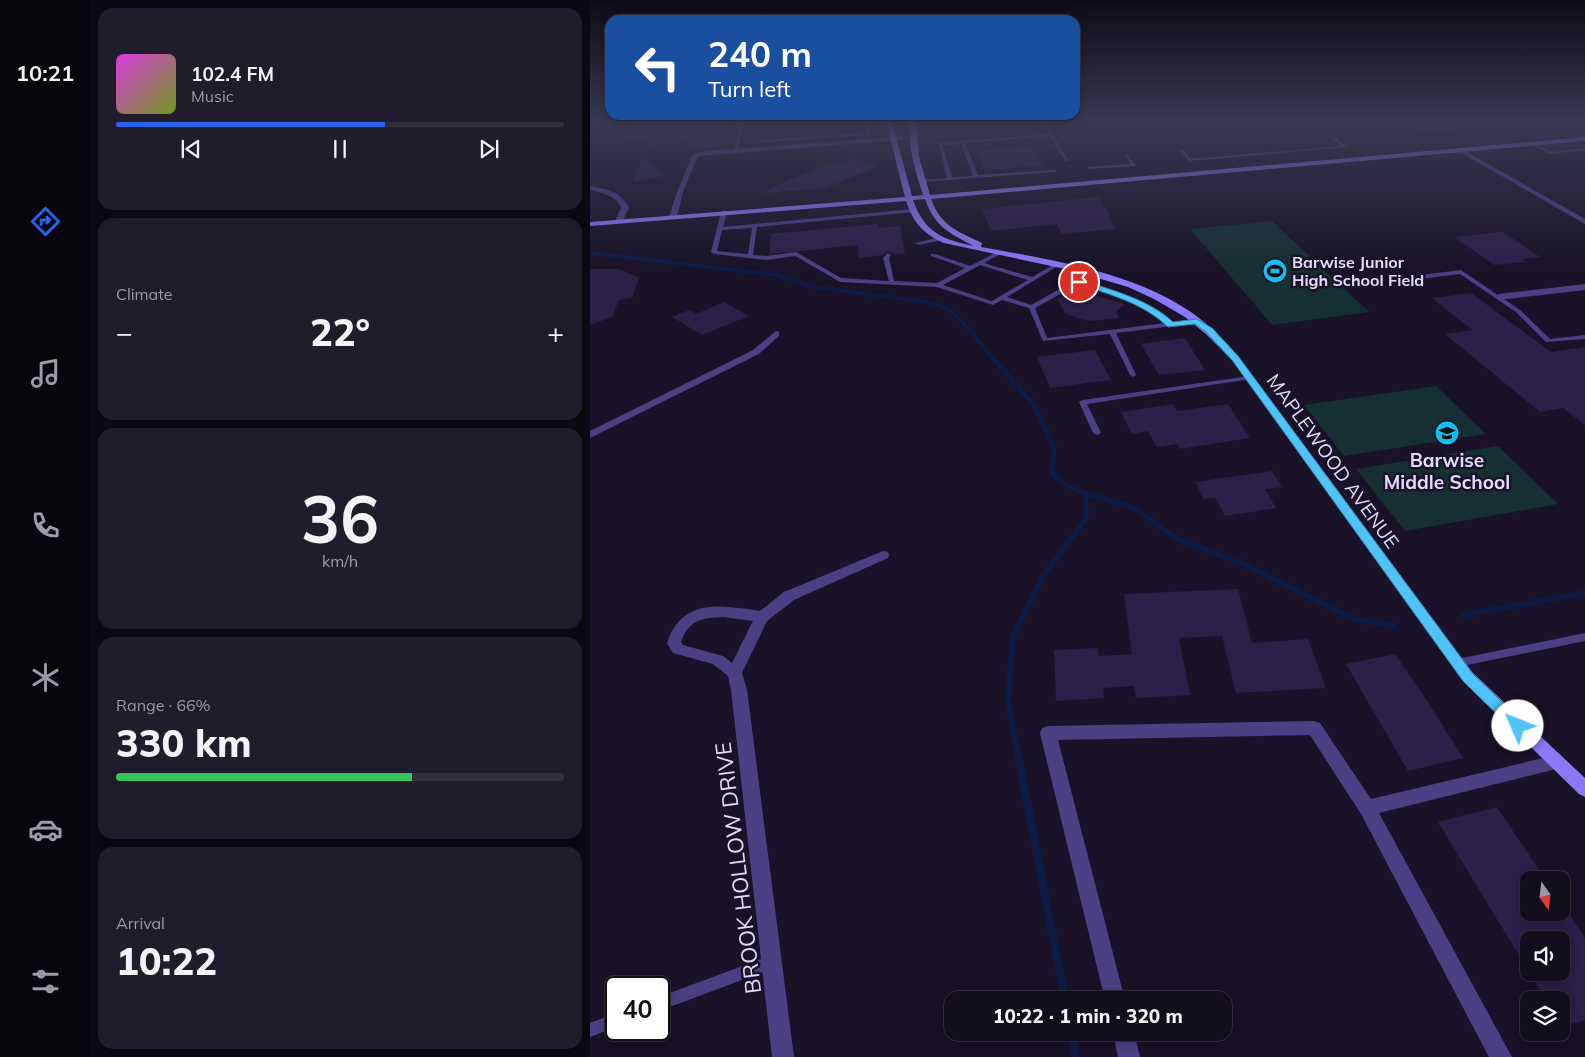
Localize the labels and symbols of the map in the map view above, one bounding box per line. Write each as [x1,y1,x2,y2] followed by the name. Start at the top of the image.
[1292,252,1424,290] place label: Barwise Junior High School Field
[1262,258,1288,284] sports icon: Barwise Junior High School Field
[1058,261,1100,303] pin
[1262,369,1404,553] street label: MAPLEWOOD AVENUE
[1434,420,1460,446] school or university icon: Barwise Middle School
[1384,448,1510,494] place label: Barwise Middle School
[1491,699,1543,751] position arrow
[709,741,767,995] street label: BROOK HOLLOW DRIVE
[1520,871,1570,921] north arrow
[605,976,670,1041] speed limit sign: 40

